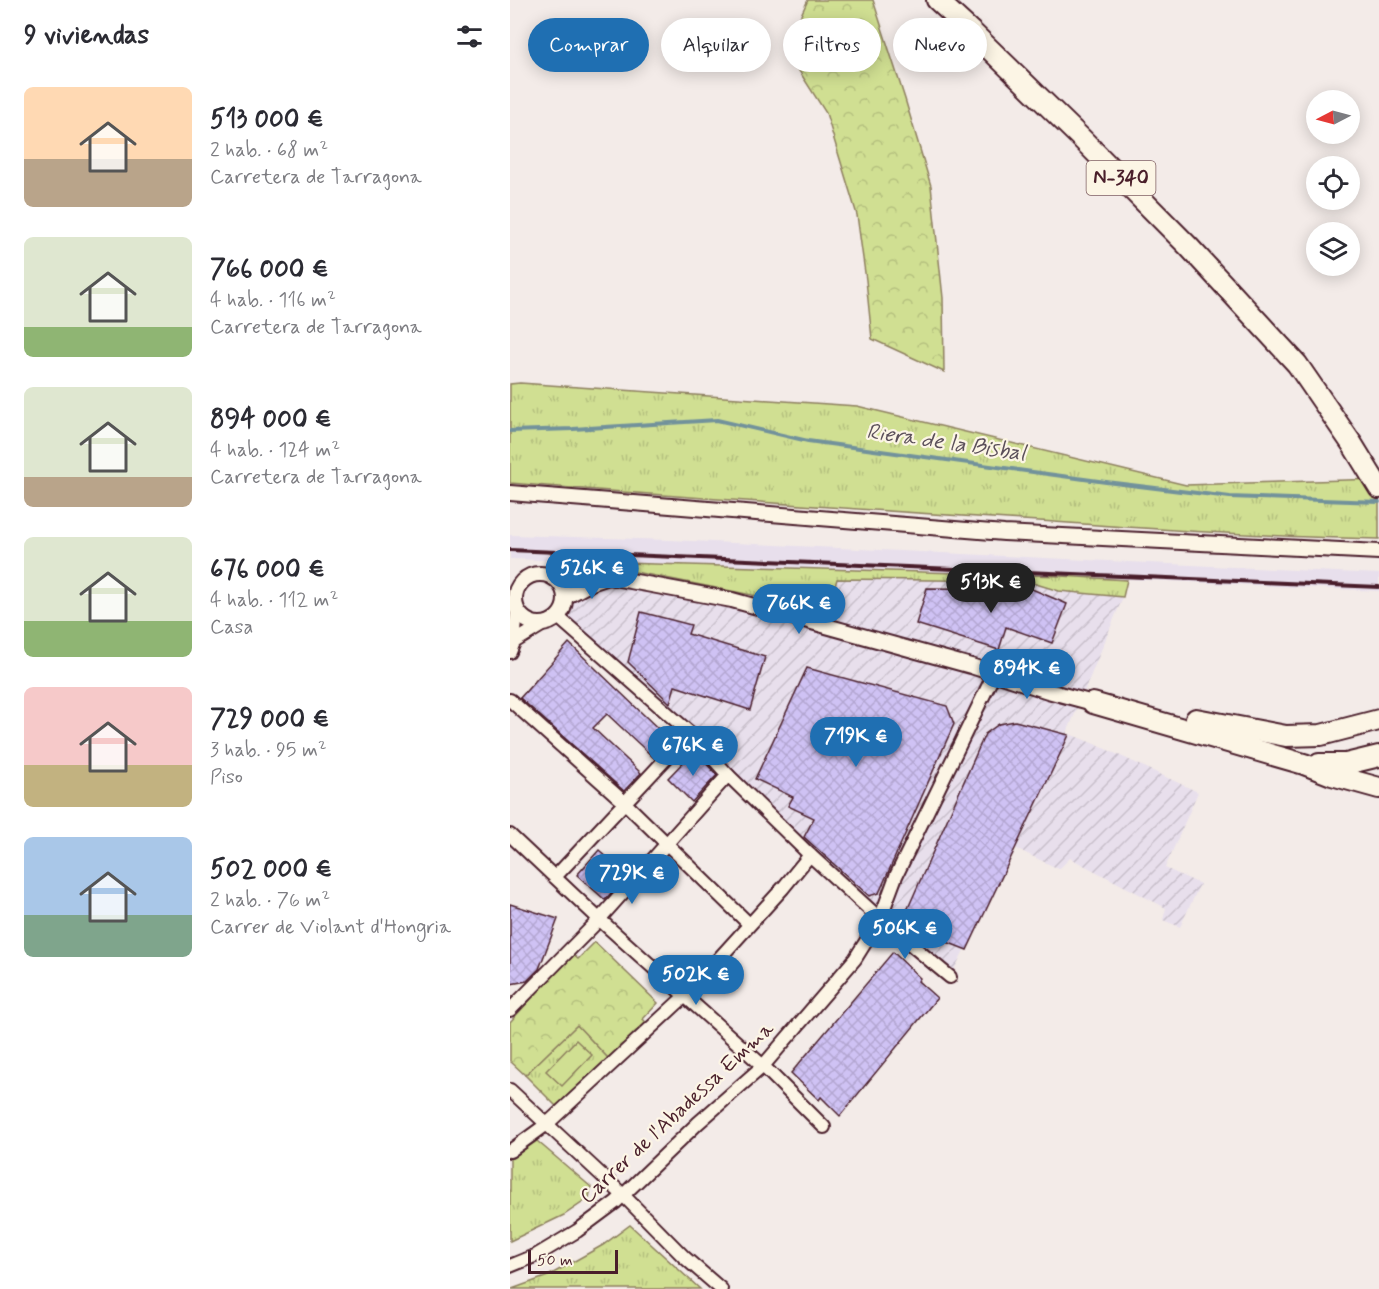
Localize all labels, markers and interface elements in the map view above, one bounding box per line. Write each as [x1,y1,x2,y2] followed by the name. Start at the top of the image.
[528,18,649,72] chip: Comprar
[661,18,771,72] chip: Alquilar
[783,18,881,72] chip: Filtros
[893,18,987,72] chip: Nuevo
[24,19,149,53] text: 9 viviendas
[453,20,486,53] icon: filters
[1306,90,1360,144] north arrow
[1306,90,1360,276] map controls
[210,103,324,137] text: 513 000 €
[72,111,144,183] icon: home
[210,137,328,164] text: 2 hab. · 68 m²
[1306,156,1360,210] button: locate
[1086,161,1156,195] road number: N-340
[210,164,422,191] text: Carretera de Tarragona
[1306,222,1360,276] button: layers
[210,253,329,287] text: 766 000 €
[72,261,144,333] icon: home
[210,287,336,314] text: 4 hab. · 116 m²
[210,314,422,341] text: Carretera de Tarragona
[210,403,332,437] text: 894 000 €
[72,411,144,483] icon: home
[865,418,1029,468] water label: Riera de la Bisbal
[210,437,340,464] text: 4 hab. · 124 m²
[210,464,422,491] text: Carretera de Tarragona
[543,549,641,600] pin: 526K €
[210,553,325,587] text: 676 000 €
[560,555,624,582] text: 526K €
[72,561,144,633] icon: home
[942,563,1040,614] pin: 513K €
[960,569,1022,596] text: 513K €
[750,584,848,635] pin: 766K €
[210,587,338,614] text: 4 hab. · 112 m²
[766,590,832,617] text: 766K €
[210,614,253,641] text: Casa
[978,649,1076,700] pin: 894K €
[993,655,1061,682] text: 894K €
[210,703,329,737] text: 729 000 €
[72,711,144,783] icon: home
[807,717,905,768] pin: 719K €
[824,723,888,750] text: 719K €
[644,726,742,777] pin: 676K €
[662,732,724,759] text: 676K €
[210,737,327,764] text: 3 hab. · 95 m²
[210,764,243,791] text: Piso
[210,853,332,887] text: 502 000 €
[583,854,681,905] pin: 729K €
[599,860,665,887] text: 729K €
[72,861,144,933] icon: home
[210,887,330,914] text: 2 hab. · 76 m²
[856,909,954,960] pin: 506K €
[210,914,451,941] text: Carrer de Violant d'Hongria
[872,915,938,942] text: 506K €
[647,955,745,1006] pin: 502K €
[662,961,730,988] text: 502K €
[574,1015,780,1210] street label: Carrer de l'Abadessa Emma
[528,1247,618,1274] scale bar
[537,1250,573,1271] text: 50 m

